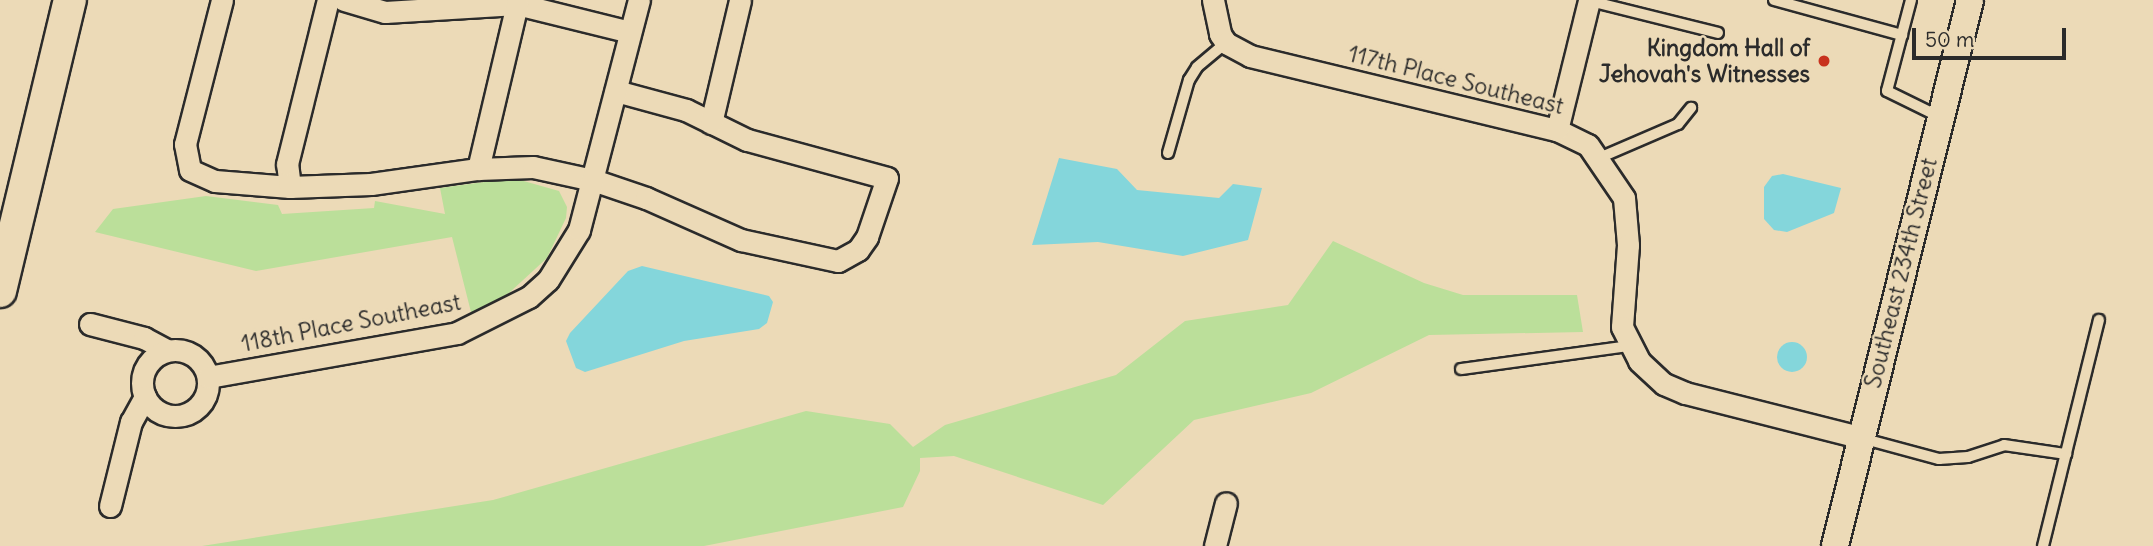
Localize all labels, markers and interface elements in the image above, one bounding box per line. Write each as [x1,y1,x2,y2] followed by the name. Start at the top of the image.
[1915,14,2069,58] scale bar
[1925,26,1974,53] text: 50 m
[1599,34,1810,88] place label: Kingdom Hall of Jehovah's Witnesses
[1345,40,1567,120] street label: 117th Place Southeast
[1816,53,1832,69] marker: Kingdom Hall of Jehovah's Witnesses
[1859,155,1943,391] street label: Southeast 234th Street
[239,288,463,358] street label: 118th Place Southeast

